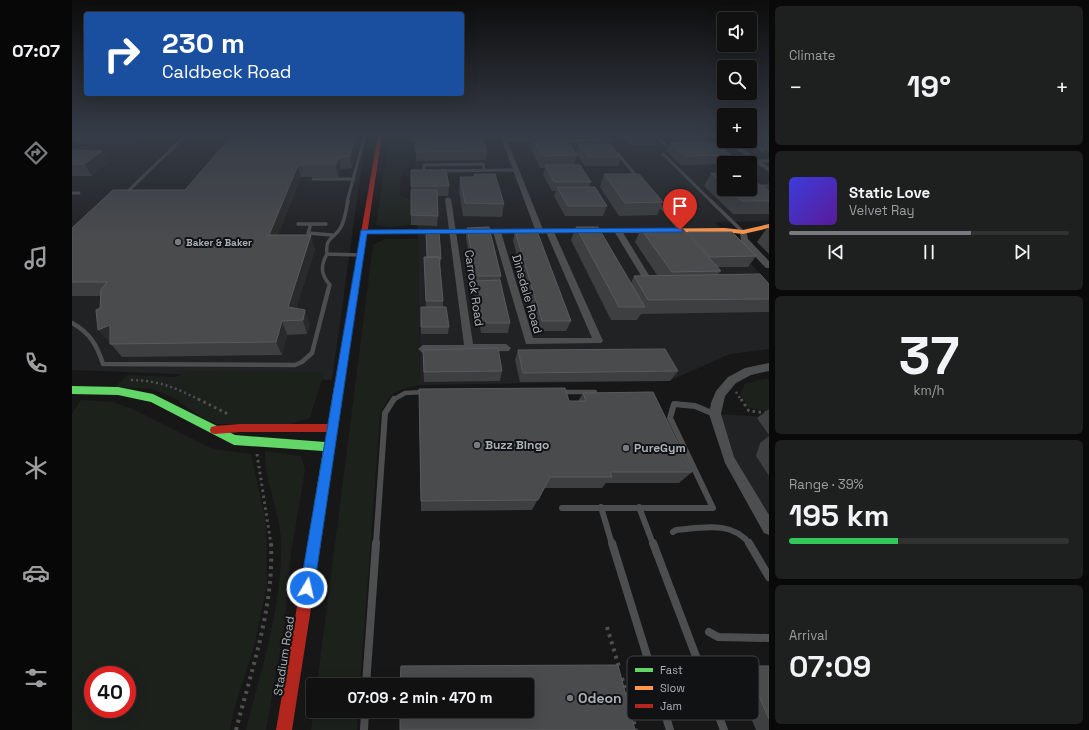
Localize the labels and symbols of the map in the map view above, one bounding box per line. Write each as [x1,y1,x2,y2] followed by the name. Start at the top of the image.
[663,189,697,230] pin
[186,236,252,249] place label: Baker & Baker
[173,237,183,247] marker: Baker & Baker
[461,249,487,327] street label: Carrock Road
[508,252,546,336] street label: Dinsdale Road
[485,437,549,453] place label: Buzz Bingo
[472,440,482,450] marker: Buzz Bingo
[634,440,686,456] place label: PureGym
[621,443,631,453] marker: PureGym
[286,567,328,609] position arrow
[270,615,298,697] street label: Stadium Road
[627,656,759,720] legend
[660,663,683,677] text: Fast
[84,666,136,718] speed limit sign: 40
[660,681,685,695] text: Slow
[578,689,622,707] place label: Odeon
[565,693,575,703] marker: Odeon
[660,699,682,713] text: Jam

